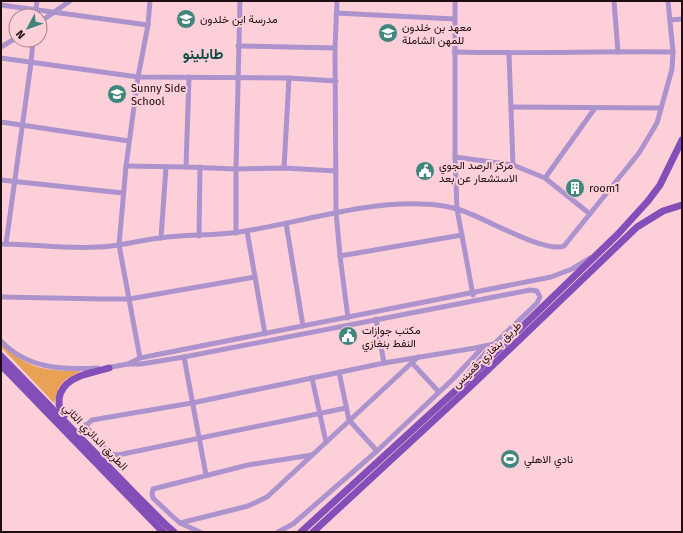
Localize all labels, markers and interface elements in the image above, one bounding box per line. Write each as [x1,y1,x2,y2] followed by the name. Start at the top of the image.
[8,8,48,48] north arrow
[175,8,197,30] school or university icon: مدرسة ابن خلدون
[200,13,278,26] place label: مدرسة ابن خلدون
[402,21,472,47] place label: معهد بن خلدون للمهن الشاملة
[377,22,399,44] school or university icon: معهد بن خلدون للمهن الشاملة
[14,27,28,41] text: N
[183,45,223,63] district label: طابلينو
[131,82,186,108] place label: Sunny Side School
[106,83,128,105] school or university icon: Sunny Side School
[439,159,518,185] place label: مركز الرصد الجوي الاستشعار عن بعد
[414,160,436,182] public building icon: مركز الرصد الجوي الاستشعار عن بعد
[564,177,586,199] building icon: room1
[589,182,620,195] place label: room1
[450,319,526,393] street label: طريق بنغازي-قمينس
[362,324,421,353] place label: مكتب جوازات النفط بنغازي
[337,325,359,347] public building icon: مكتب جوازات النفط بنغازي
[58,401,130,475] street label: الطريق الدائري الثاني
[499,448,521,470] sports icon: نادي الاهلي
[524,453,573,469] place label: نادي الاهلي

